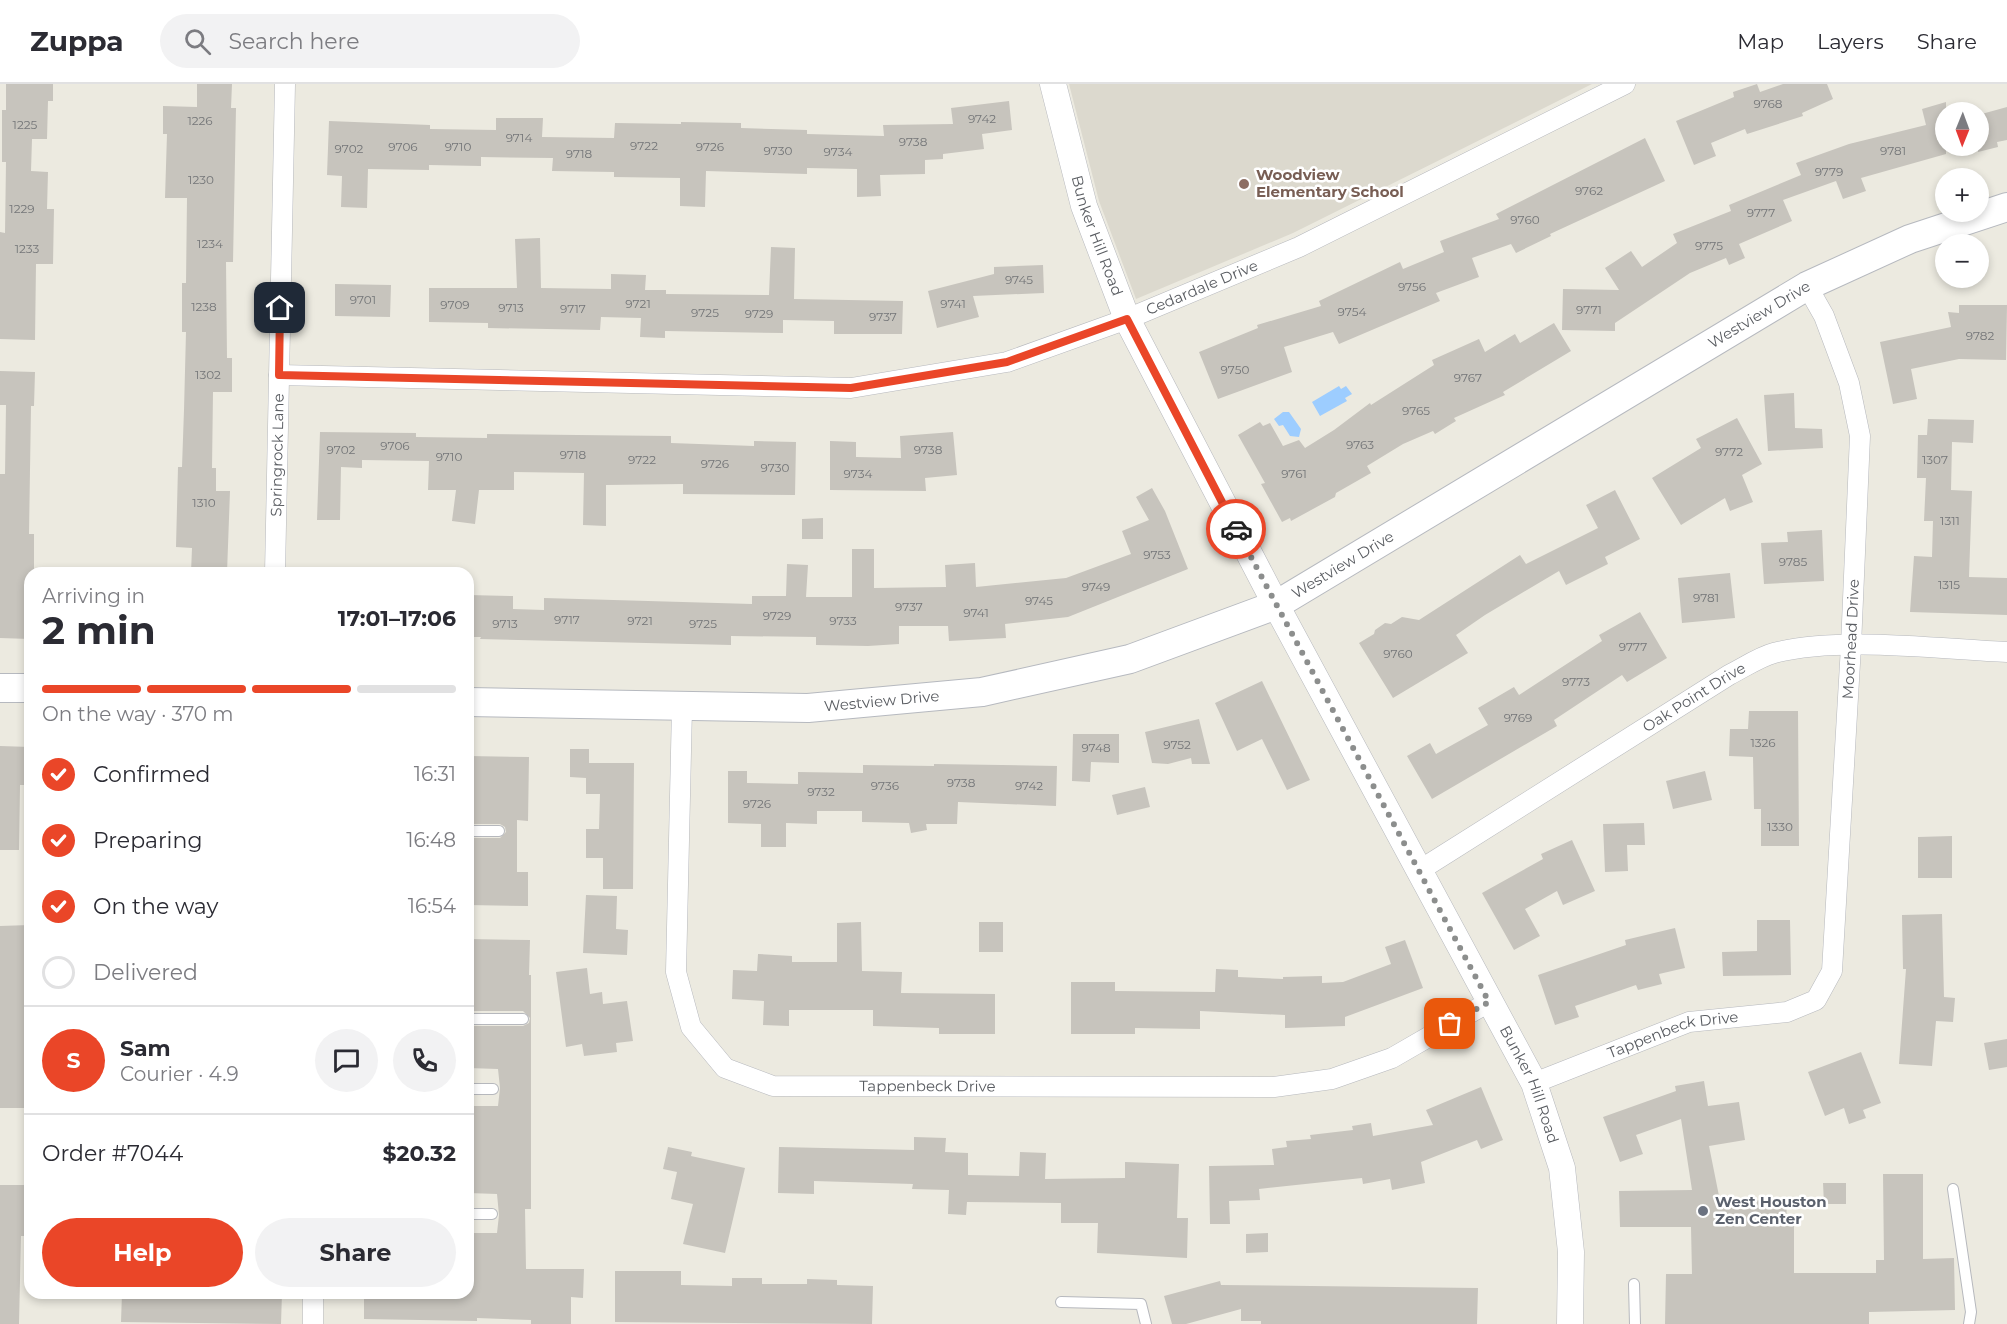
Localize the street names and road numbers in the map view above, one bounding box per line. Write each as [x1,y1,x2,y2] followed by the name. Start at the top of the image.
[1068,173,1127,298] street label: Bunker Hill Road
[1143,255,1261,319] street label: Cedardale Drive
[1705,276,1814,352] street label: Westview Drive
[266,393,288,517] street label: Springrock Lane
[1288,527,1397,602] street label: Westview Drive
[1838,579,1863,700] street label: Moorhead Drive
[1639,658,1749,736] street label: Oak Point Drive
[823,686,940,715] street label: Westview Drive
[1605,1007,1739,1062] street label: Tappenbeck Drive
[1496,1022,1563,1146] street label: Bunker Hill Road
[859,1076,996,1095] street label: Tappenbeck Drive

